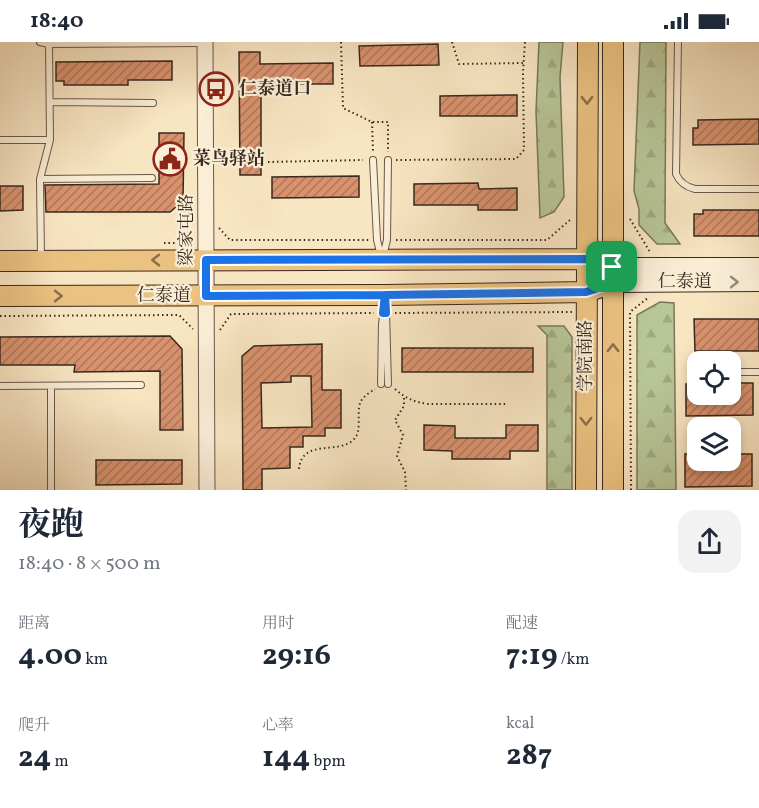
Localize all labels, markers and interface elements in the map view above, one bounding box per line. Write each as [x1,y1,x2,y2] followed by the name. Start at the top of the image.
[30,6,84,37] text: 18:40
[198,71,234,107] bus stop icon: 仁泰道口
[239,77,311,102] place label: 仁泰道口
[581,96,593,105] one-way arrow
[152,141,188,177] public building icon: 菜鸟驿站
[193,147,265,172] place label: 菜鸟驿站
[175,194,200,266] street label: 梁家屯路
[586,241,637,292] pin
[595,250,628,283] icon: arrive
[152,254,161,266] one-way arrow
[658,270,712,295] street label: 仁泰道
[730,276,739,288] one-way arrow
[137,284,191,309] street label: 仁泰道
[54,290,63,302] one-way arrow
[574,320,599,392] street label: 学院南路
[607,343,619,352] one-way arrow
[687,351,741,471] map controls
[687,351,741,405] button: locate
[580,417,592,426] one-way arrow
[687,417,741,471] button: layers
[18,504,84,550] text: 夜跑
[678,510,741,573] button: share
[18,550,161,578] text: 18:40 · 8 × 500 m
[18,613,50,635] text: 距离
[262,613,294,635] text: 用时
[506,613,538,635] text: 配速
[18,635,82,677] text: 4.00
[262,635,331,677] text: 29:16
[506,635,557,677] text: 7:19
[82,649,108,671] text: km
[557,649,589,671] text: /km
[506,713,534,735] text: kcal
[18,715,50,737] text: 爬升
[262,715,294,737] text: 心率
[506,735,552,777] text: 287
[18,737,51,779] text: 24
[262,737,310,779] text: 144
[51,751,69,773] text: m
[310,751,346,773] text: bpm

